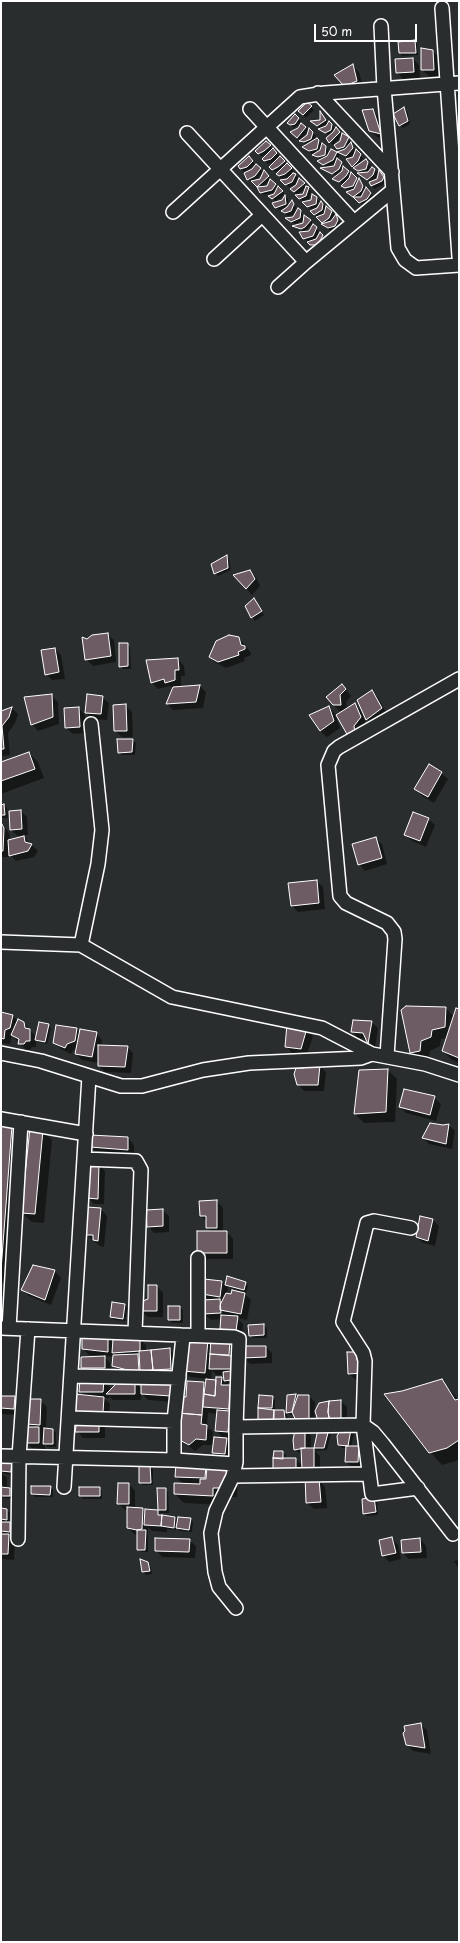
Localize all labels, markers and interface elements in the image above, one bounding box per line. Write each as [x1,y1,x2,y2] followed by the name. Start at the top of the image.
[316,16,419,42] scale bar
[321,22,352,40] text: 50 m

